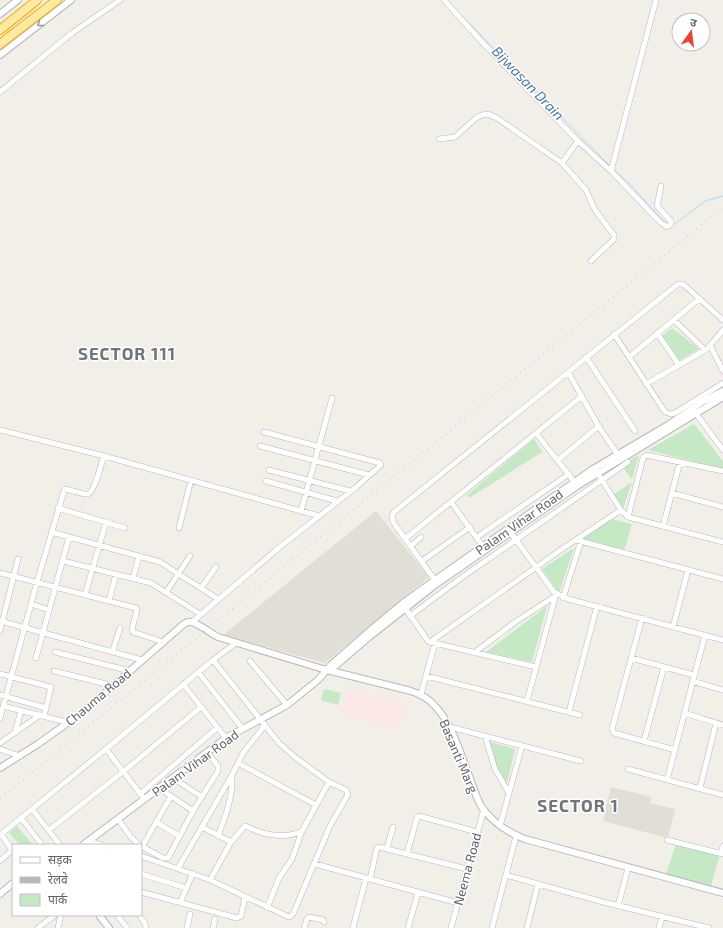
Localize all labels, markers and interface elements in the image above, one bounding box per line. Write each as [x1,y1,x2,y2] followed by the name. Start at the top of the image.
[671,12,711,52] north arrow
[689,15,699,29] text: उ
[38,19,45,26] one-way arrow
[489,42,568,123] water label: Bijwasan Drain
[78,343,176,363] district label: SECTOR 111
[472,486,566,558] street label: Palam Vihar Road
[62,665,134,729] street label: Chauma Road
[436,717,482,795] street label: Basanti Marg
[148,726,242,800] street label: Palam Vihar Road
[537,795,619,815] district label: SECTOR 1
[450,831,484,907] street label: Neema Road
[12,844,142,916] legend
[48,852,73,867] text: सड़क
[48,872,68,886] text: रेलवे
[48,892,68,906] text: पार्क

